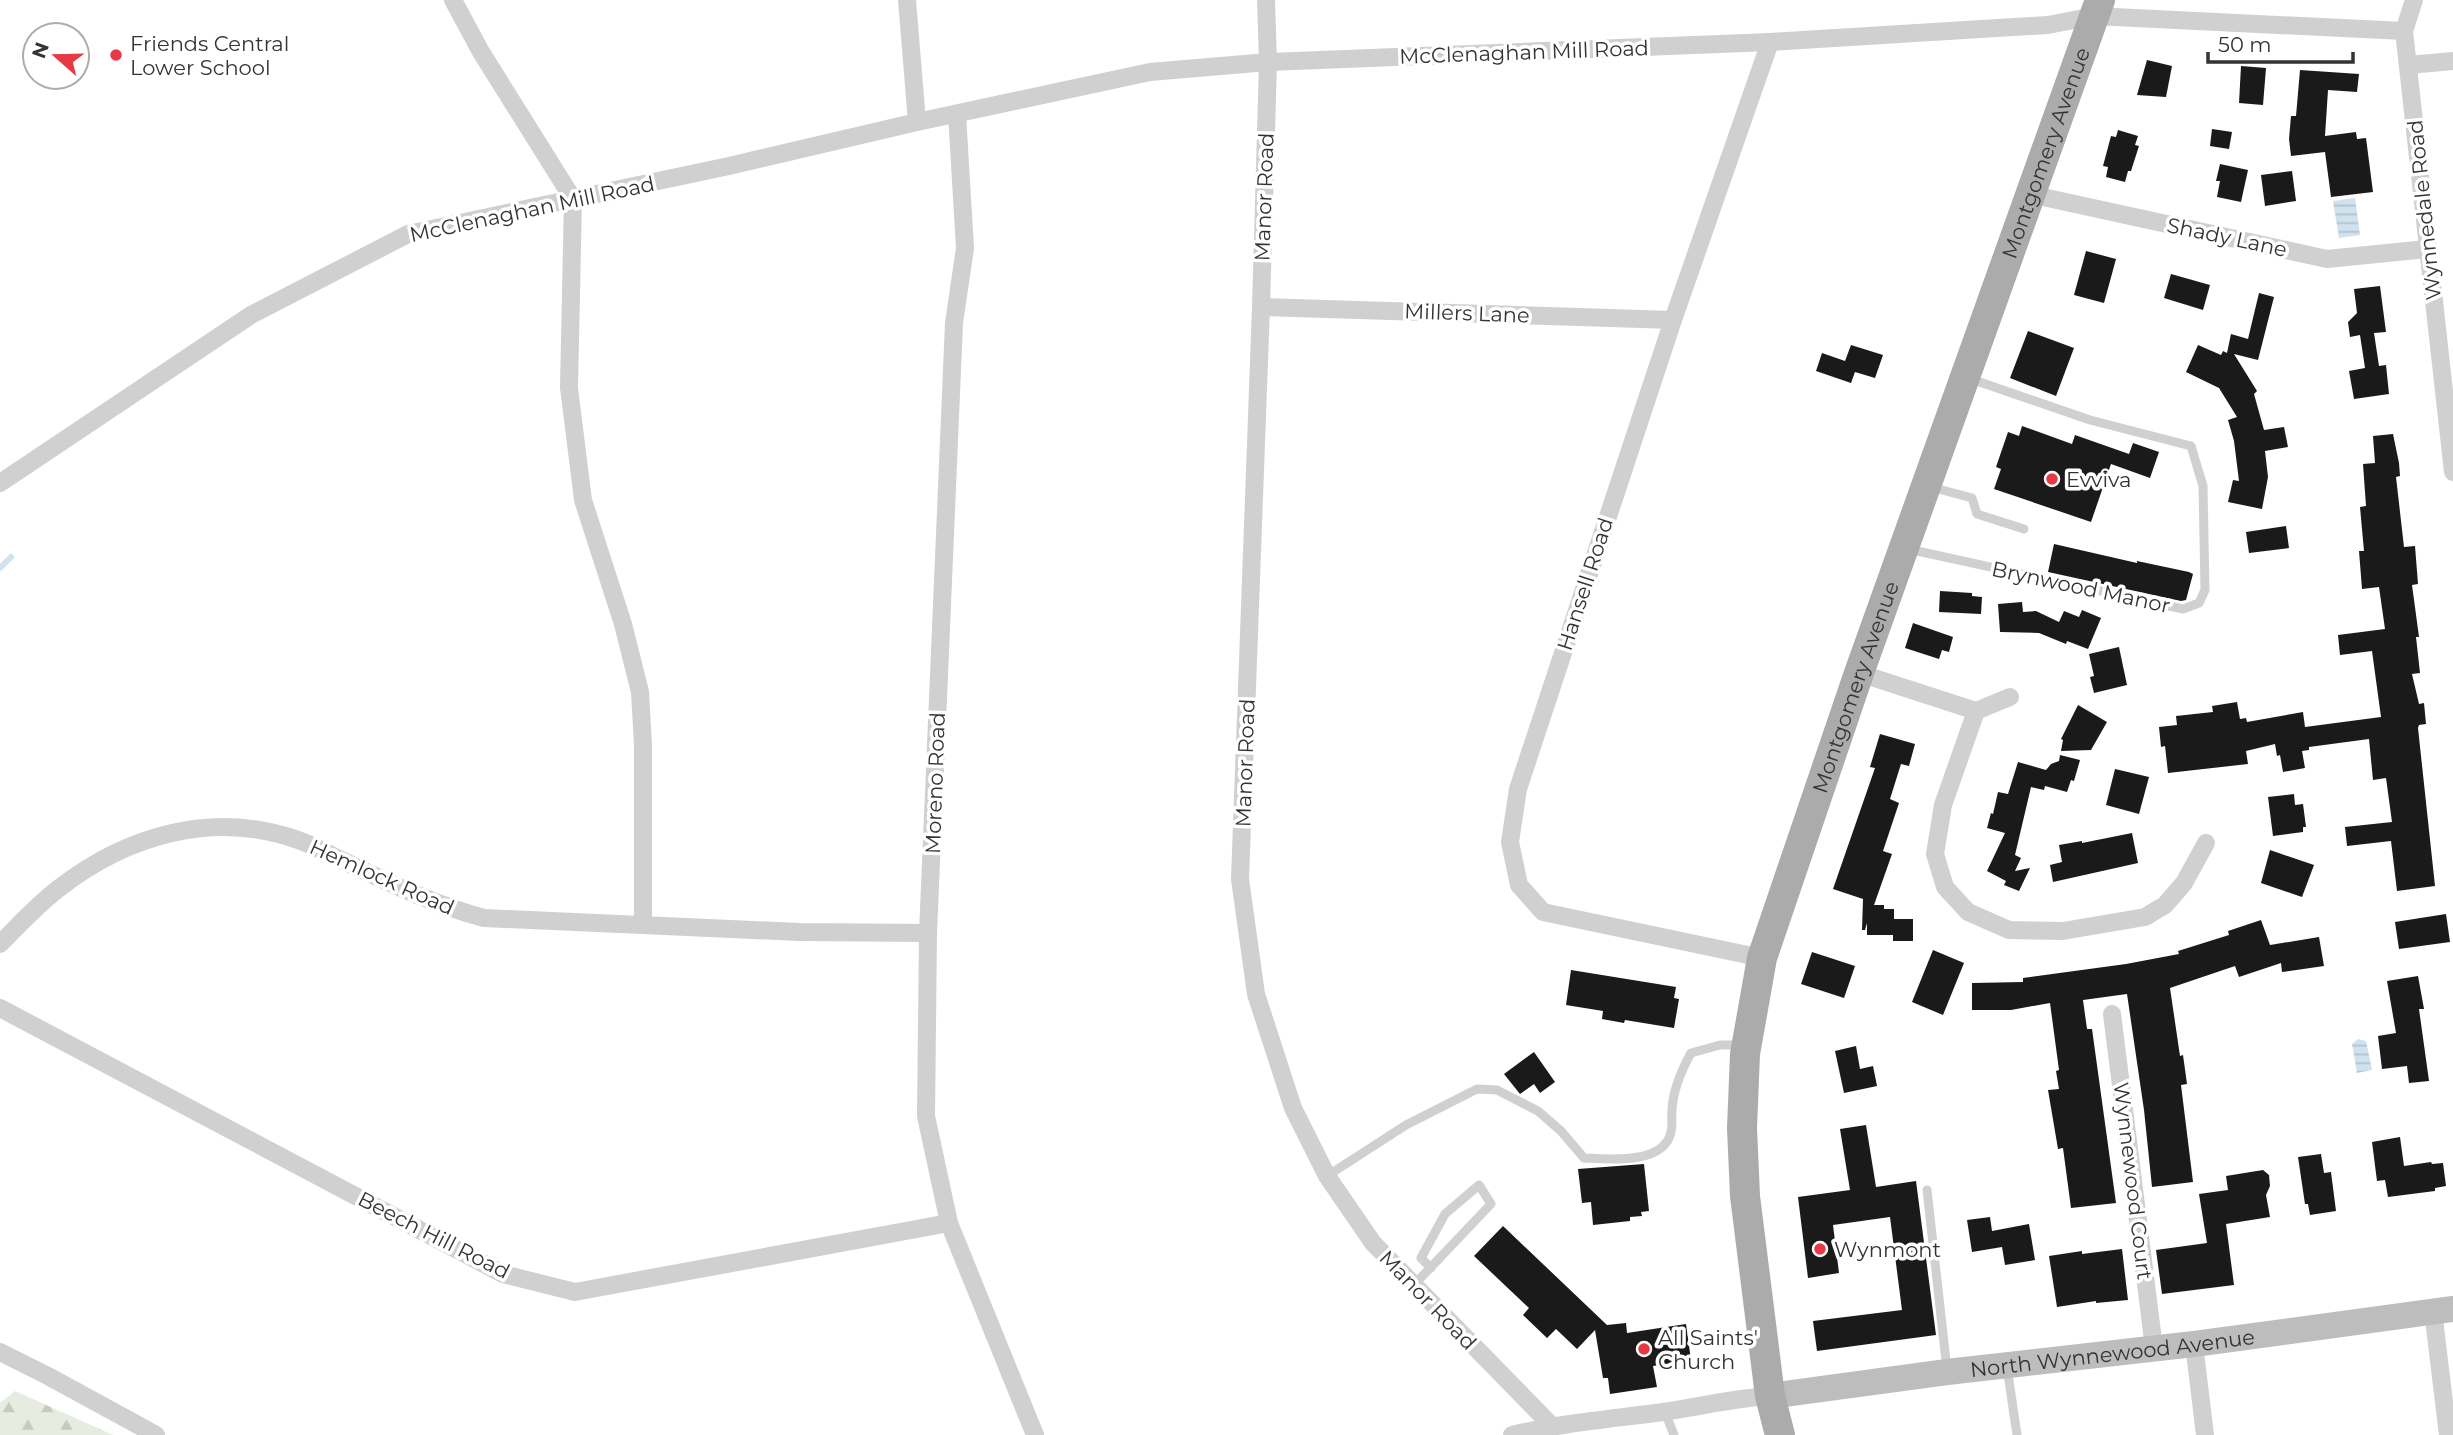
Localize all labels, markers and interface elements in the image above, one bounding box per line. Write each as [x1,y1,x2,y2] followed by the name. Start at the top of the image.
[21,21,91,91] north arrow
[2208,21,2353,65] scale bar
[130,31,289,80] place label: Friends Central Lower School
[2218,32,2272,57] text: 50 m
[1399,35,1649,69] street label: McClenaghan Mill Road
[27,39,54,62] text: N
[1996,44,2095,262] street label: Montgomery Avenue
[108,47,124,63] marker: Friends Central Lower School
[2402,119,2446,301] street label: Wynnedale Road
[1249,132,1279,262] street label: Manor Road
[407,171,657,247] street label: McClenaghan Mill Road
[2165,212,2289,262] street label: Shady Lane
[1404,298,1530,328] street label: Millers Lane
[2066,467,2132,492] place label: Evviva
[2044,471,2060,487] marker: Evviva
[1552,514,1618,654] street label: Hansell Road
[1989,556,2173,618] street label: Brynwood Manor
[1807,578,1903,796] street label: Montgomery Avenue
[1230,698,1260,828] street label: Manor Road
[920,712,950,854] street label: Moreno Road
[306,834,458,920] street label: Hemlock Road
[2108,1081,2158,1281] street label: Wynnewood Court
[354,1186,514,1284] street label: Beech Hill Road
[1834,1237,1941,1262] place label: Wynmont
[1812,1241,1828,1257] marker: Wynmont
[1374,1245,1482,1355] street label: Manor Road
[1969,1323,2256,1382] street label: North Wynnewood Avenue
[1658,1325,1758,1374] place label: All Saints' Church
[1636,1341,1652,1357] marker: All Saints' Church

